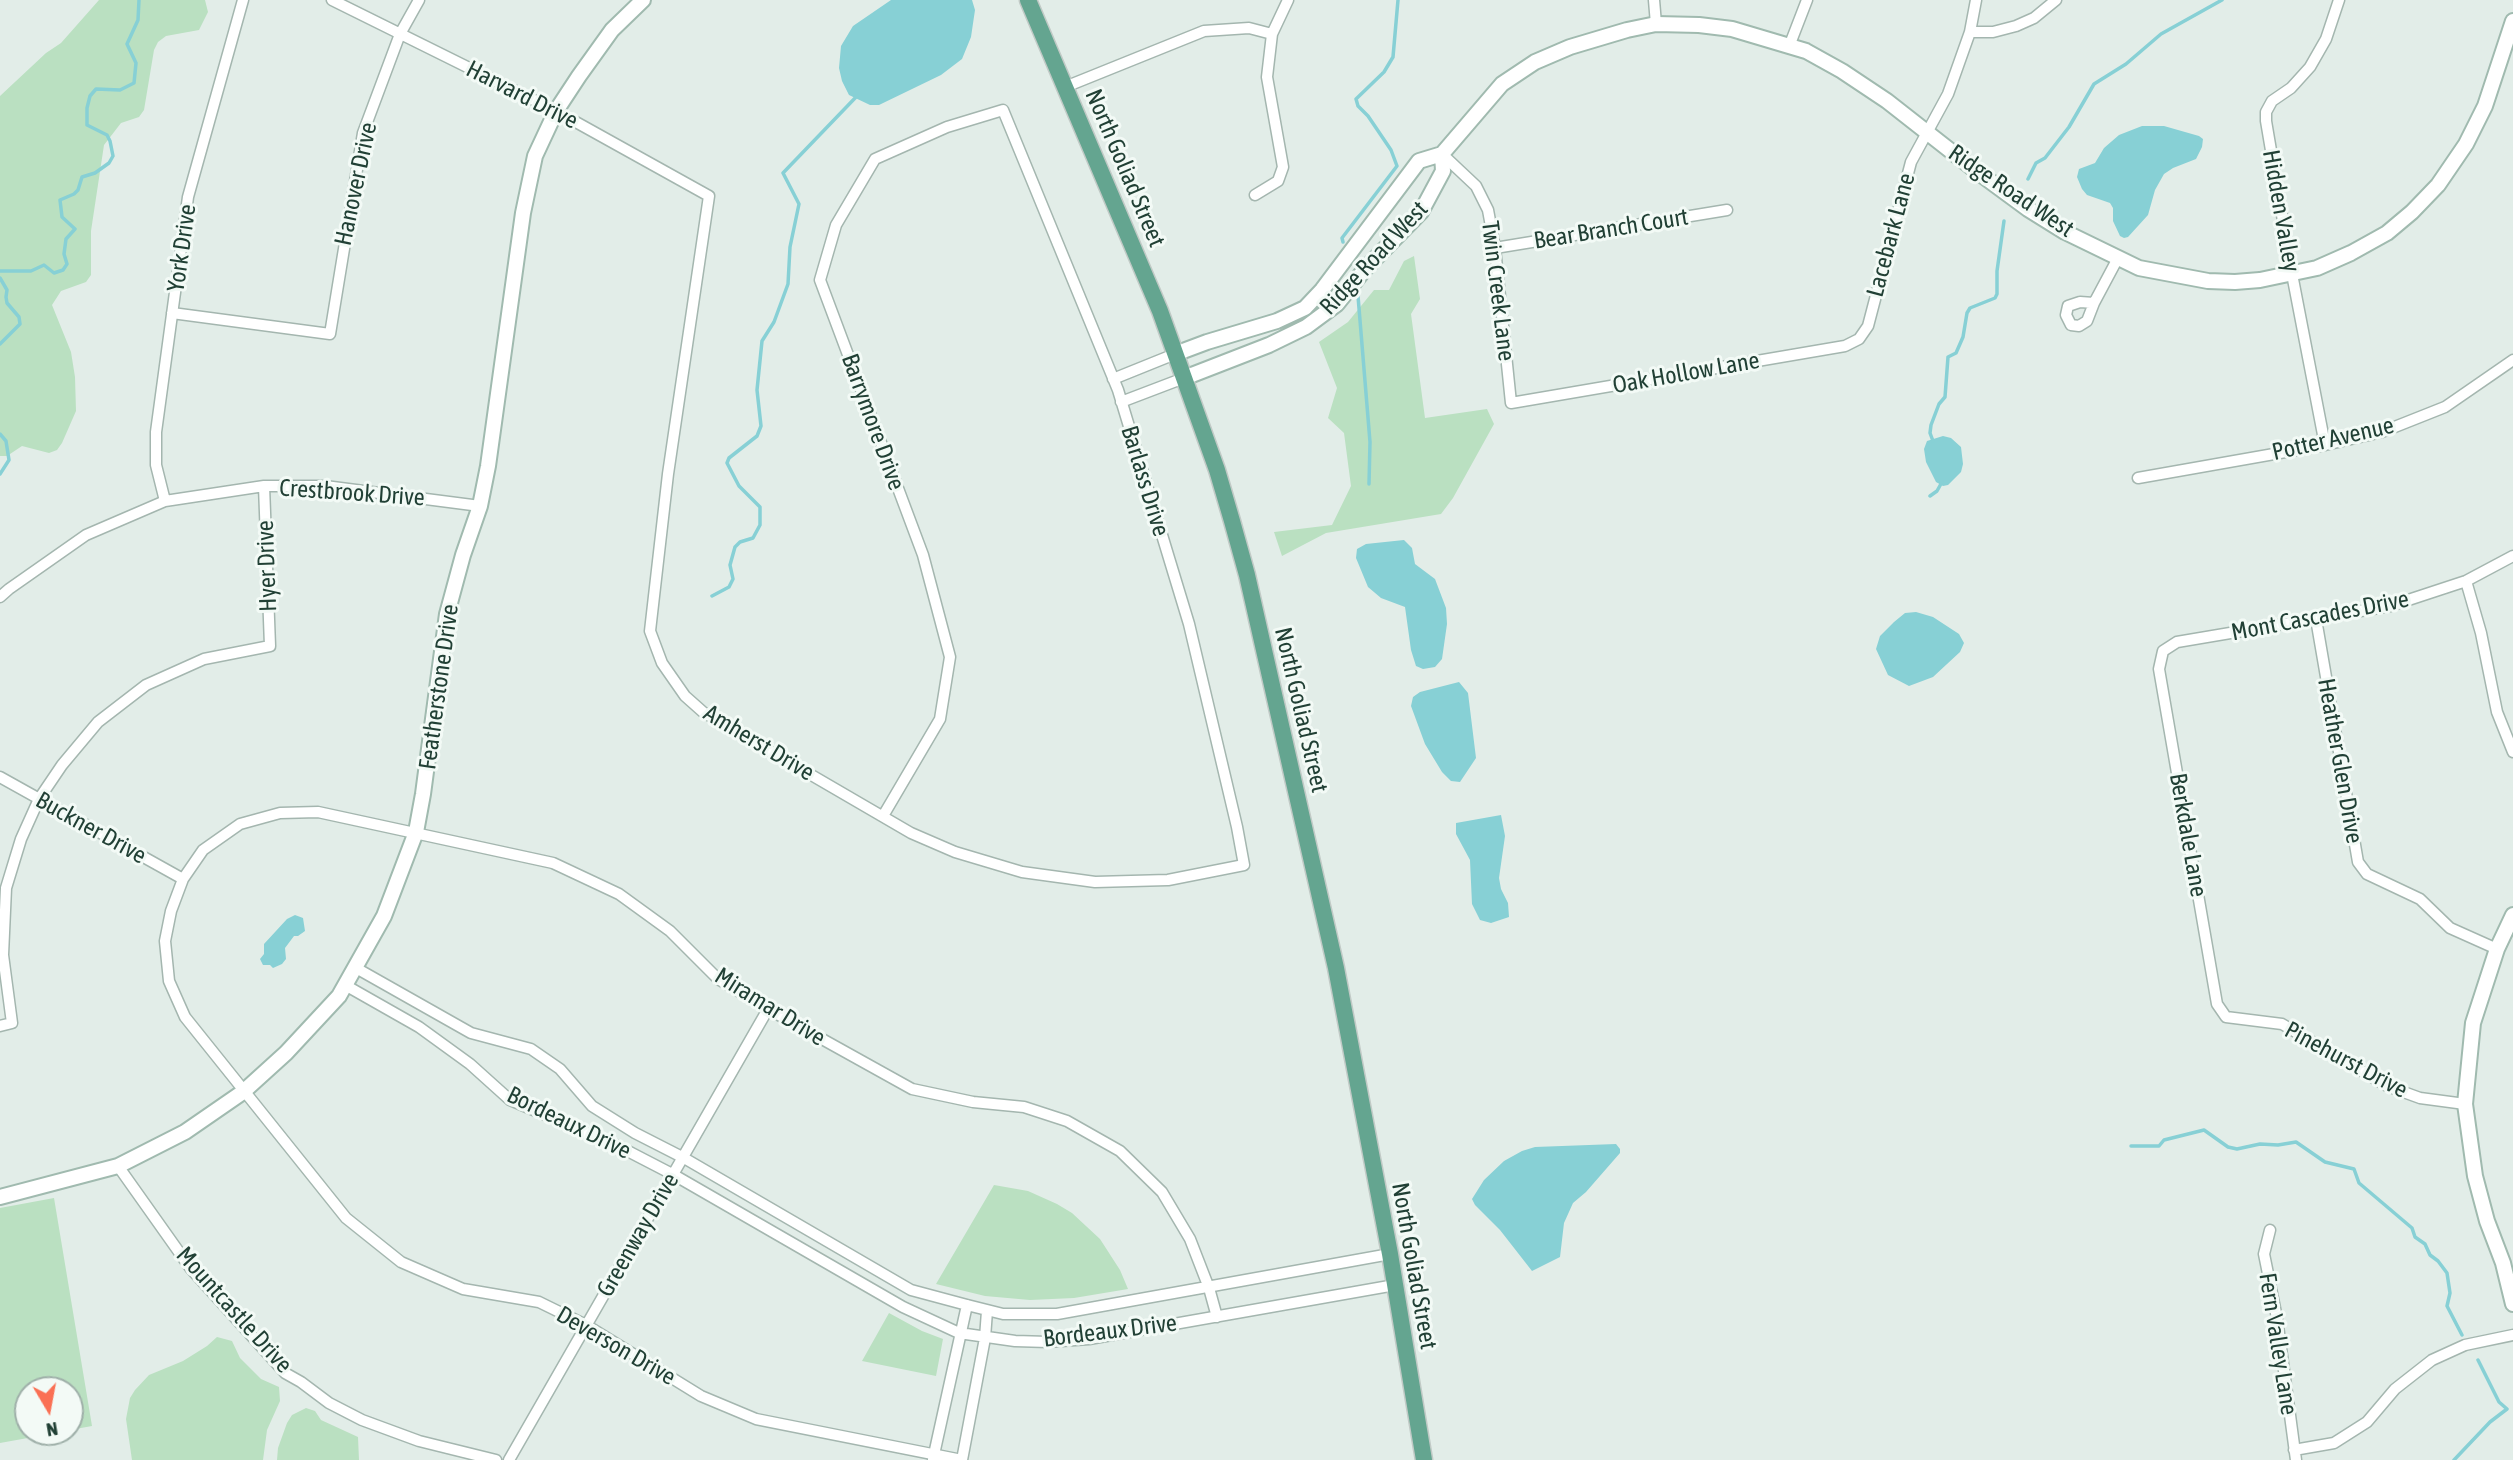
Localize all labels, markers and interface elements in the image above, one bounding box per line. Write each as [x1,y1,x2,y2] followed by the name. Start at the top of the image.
[461,55,583,135] street label: Harvard Drive
[1079,85,1171,251] street label: North Goliad Street
[329,120,383,248] street label: Hanover Drive
[1943,139,2079,243] street label: Ridge Road West
[2256,148,2306,274] street label: Hidden Valley
[1861,170,1921,300] street label: Lacebark Lane
[1314,195,1434,321] street label: Ridge Road West
[162,202,202,294] street label: York Drive
[1532,203,1690,255] street label: Bear Branch Court
[1475,219,1521,363] street label: Twin Creek Lane
[1610,346,1762,400] street label: Oak Hollow Lane
[835,350,911,494] street label: Barrymore Drive
[2269,411,2397,467] street label: Potter Avenue
[1115,422,1175,540] street label: Barlass Drive
[278,474,426,512] street label: Crestbrook Drive
[251,520,283,612] street label: Hyer Drive
[2229,585,2411,647] street label: Mont Cascades Drive
[413,603,465,771] street label: Featherstone Drive
[1268,625,1334,795] street label: North Goliad Street
[2311,676,2369,846] street label: Heather Glen Drive
[698,699,820,787] street label: Amherst Drive
[2163,771,2213,899] street label: Berkdale Lane
[31,786,151,870] street label: Buckner Drive
[709,962,831,1052] street label: Miramar Drive
[2280,1016,2412,1104] street label: Pinehurst Drive
[502,1081,636,1165] street label: Bordeaux Drive
[591,1168,685,1302] street label: Greenway Drive
[1385,1181,1443,1351] street label: North Goliad Street
[170,1241,298,1379] street label: Mountcastle Drive
[2253,1271,2303,1417] street label: Fern Valley Lane
[551,1300,681,1392] street label: Deverson Drive
[1042,1309,1178,1353] street label: Bordeaux Drive
[14,1376,84,1446] north arrow
[45,1418,60,1442] text: N

